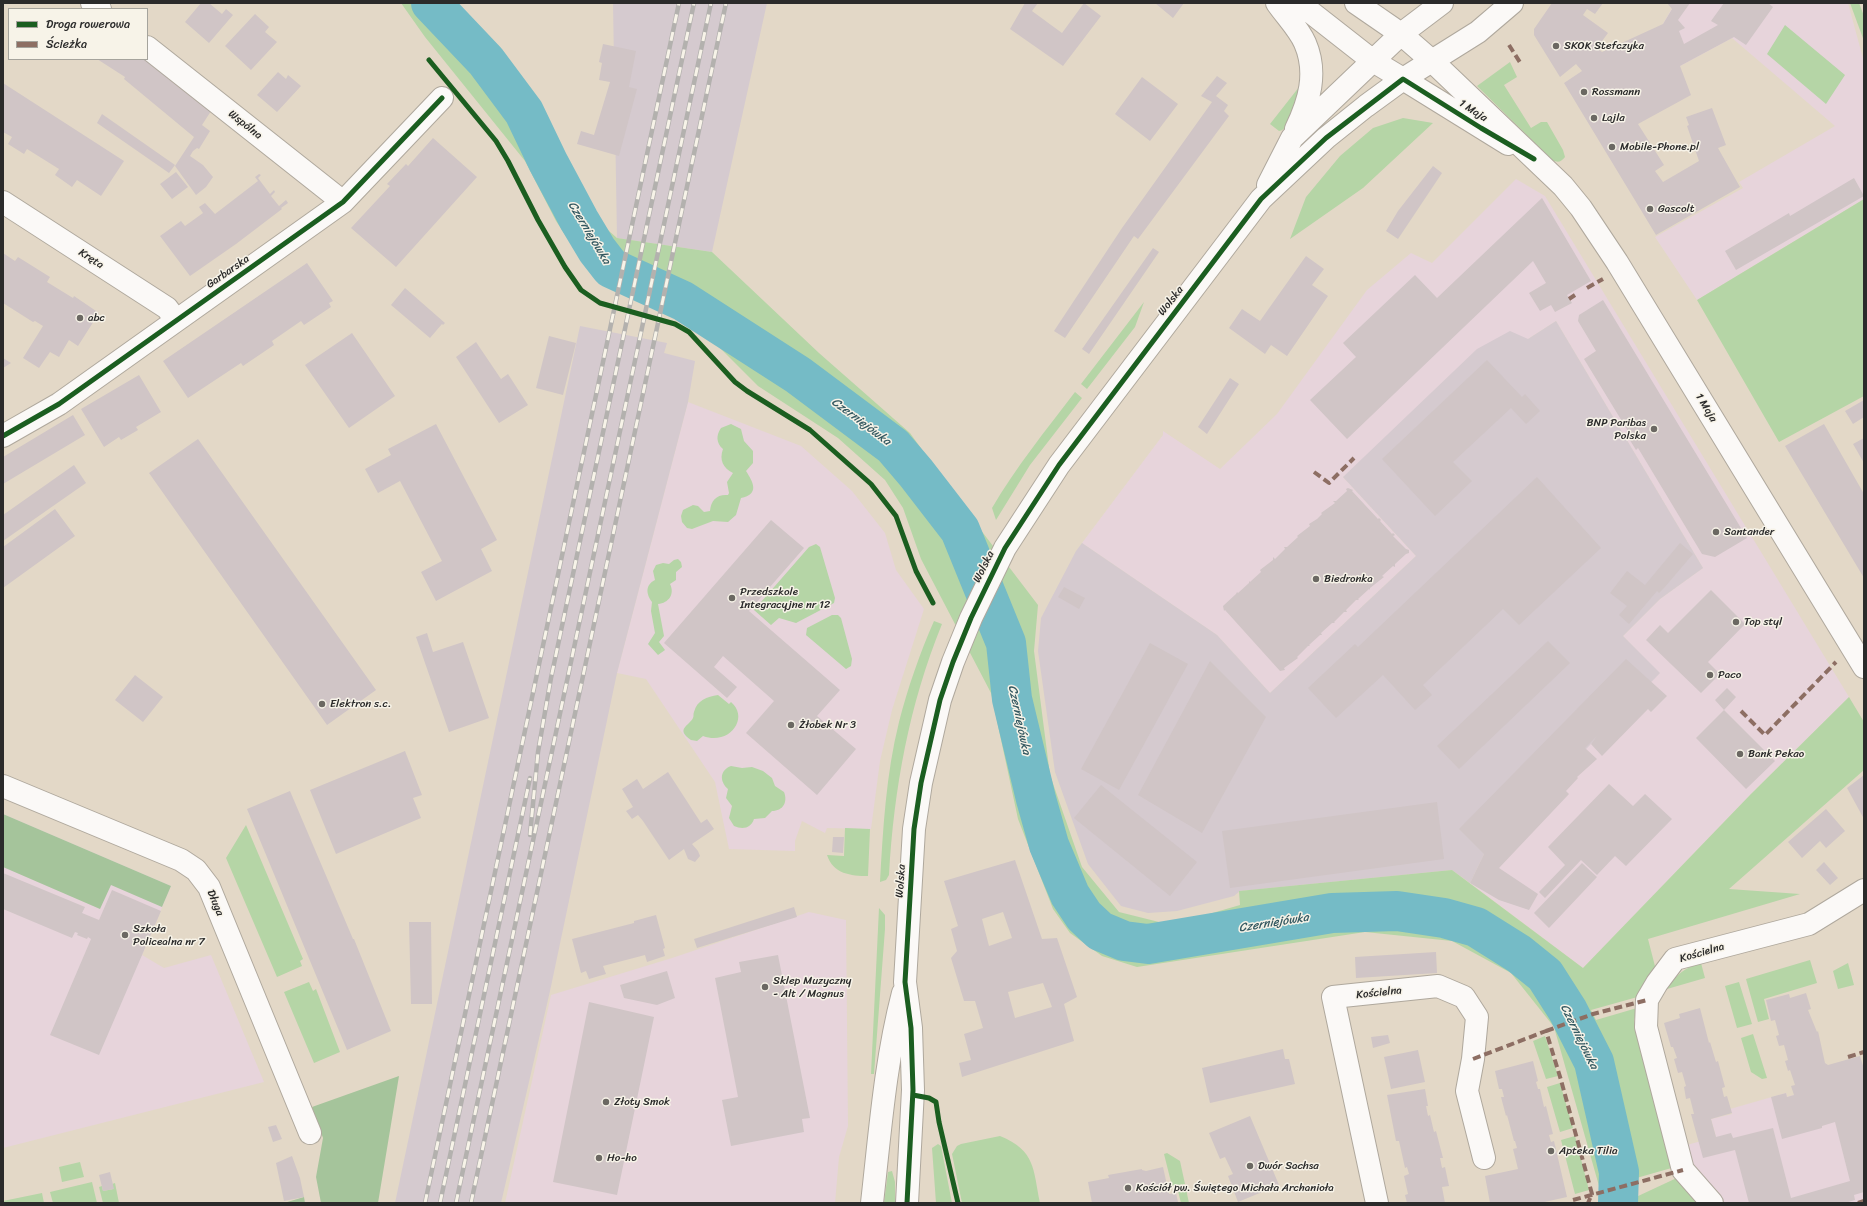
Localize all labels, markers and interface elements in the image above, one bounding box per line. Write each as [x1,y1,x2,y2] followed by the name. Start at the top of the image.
[8,8,148,60] legend
[46,13,130,35] text: Droga rowerowa
[46,33,87,55] text: Ścieżka
[1564,39,1644,53] place label: SKOK Stefczyka
[1551,41,1561,51] marker: SKOK Stefczyka
[1592,85,1640,99] place label: Rossmann
[1579,87,1589,97] marker: Rossmann
[1456,97,1490,125] street label: 1 Maja
[225,108,265,142] street label: Wspólna
[1602,111,1625,125] place label: Lajla
[1589,113,1599,123] marker: Lajla
[1620,140,1699,154] place label: Mobile-Phone.pl
[1607,142,1617,152] marker: Mobile-Phone.pl
[565,199,613,267] water label: Czerniejówka
[1658,202,1694,216] place label: Gascolt
[1645,204,1655,214] marker: Gascolt
[76,246,106,272] street label: Kręta
[204,252,252,292] street label: Garbarska
[1155,284,1187,318] street label: Wolska
[88,311,105,325] place label: abc
[75,313,85,323] marker: abc
[1692,391,1720,425] street label: 1 Maja
[828,395,894,449] water label: Czerniejówka
[1587,416,1646,442] place label: BNP Paribas Polska
[1649,424,1659,434] marker: BNP Paribas Polska
[1724,525,1774,539] place label: Santander
[1711,527,1721,537] marker: Santander
[971,549,997,585] street label: Wolska
[1324,572,1373,586] place label: Biedronka
[1311,574,1321,584] marker: Biedronka
[740,585,830,611] place label: Przedszkole Integracyjne nr 12
[727,593,737,603] marker: Przedszkole Integracyjne nr 12
[1744,615,1782,629] place label: Top styl
[1731,617,1741,627] marker: Top styl
[1718,668,1741,682] place label: Paco
[1705,670,1715,680] marker: Paco
[1005,684,1033,756] water label: Czerniejówka
[330,697,391,711] place label: Elektron s.c.
[317,699,327,709] marker: Elektron s.c.
[799,718,856,732] place label: Żłobek Nr 3
[786,720,796,730] marker: Żłobek Nr 3
[1748,747,1804,761] place label: Bank Pekao
[1735,749,1745,759] marker: Bank Pekao
[893,864,909,898] street label: Wolska
[204,888,226,918] street label: Długa
[1238,910,1310,936] water label: Czerniejówka
[133,922,205,948] place label: Szkoła Policealna nr 7
[120,930,130,940] marker: Szkoła Policealna nr 7
[1678,940,1726,966] street label: Kościelna
[773,974,851,1000] place label: Sklep Muzyczny - Alt / Magnus
[760,982,770,992] marker: Sklep Muzyczny - Alt / Magnus
[1356,984,1402,1002] street label: Kościelna
[1557,1002,1601,1072] water label: Czerniejówka
[614,1095,670,1109] place label: Złoty Smok
[601,1097,611,1107] marker: Złoty Smok
[1559,1144,1618,1158] place label: Apteka Tilia
[1546,1146,1556,1156] marker: Apteka Tilia
[607,1151,637,1165] place label: Ho-ho
[594,1153,604,1163] marker: Ho-ho
[1258,1159,1319,1173] place label: Dwór Sachsa
[1245,1161,1255,1171] marker: Dwór Sachsa
[1136,1181,1334,1195] place label: Kościół pw. Świętego Michała Archanioła
[1123,1183,1133,1193] marker: Kościół pw. Świętego Michała Archanioła

